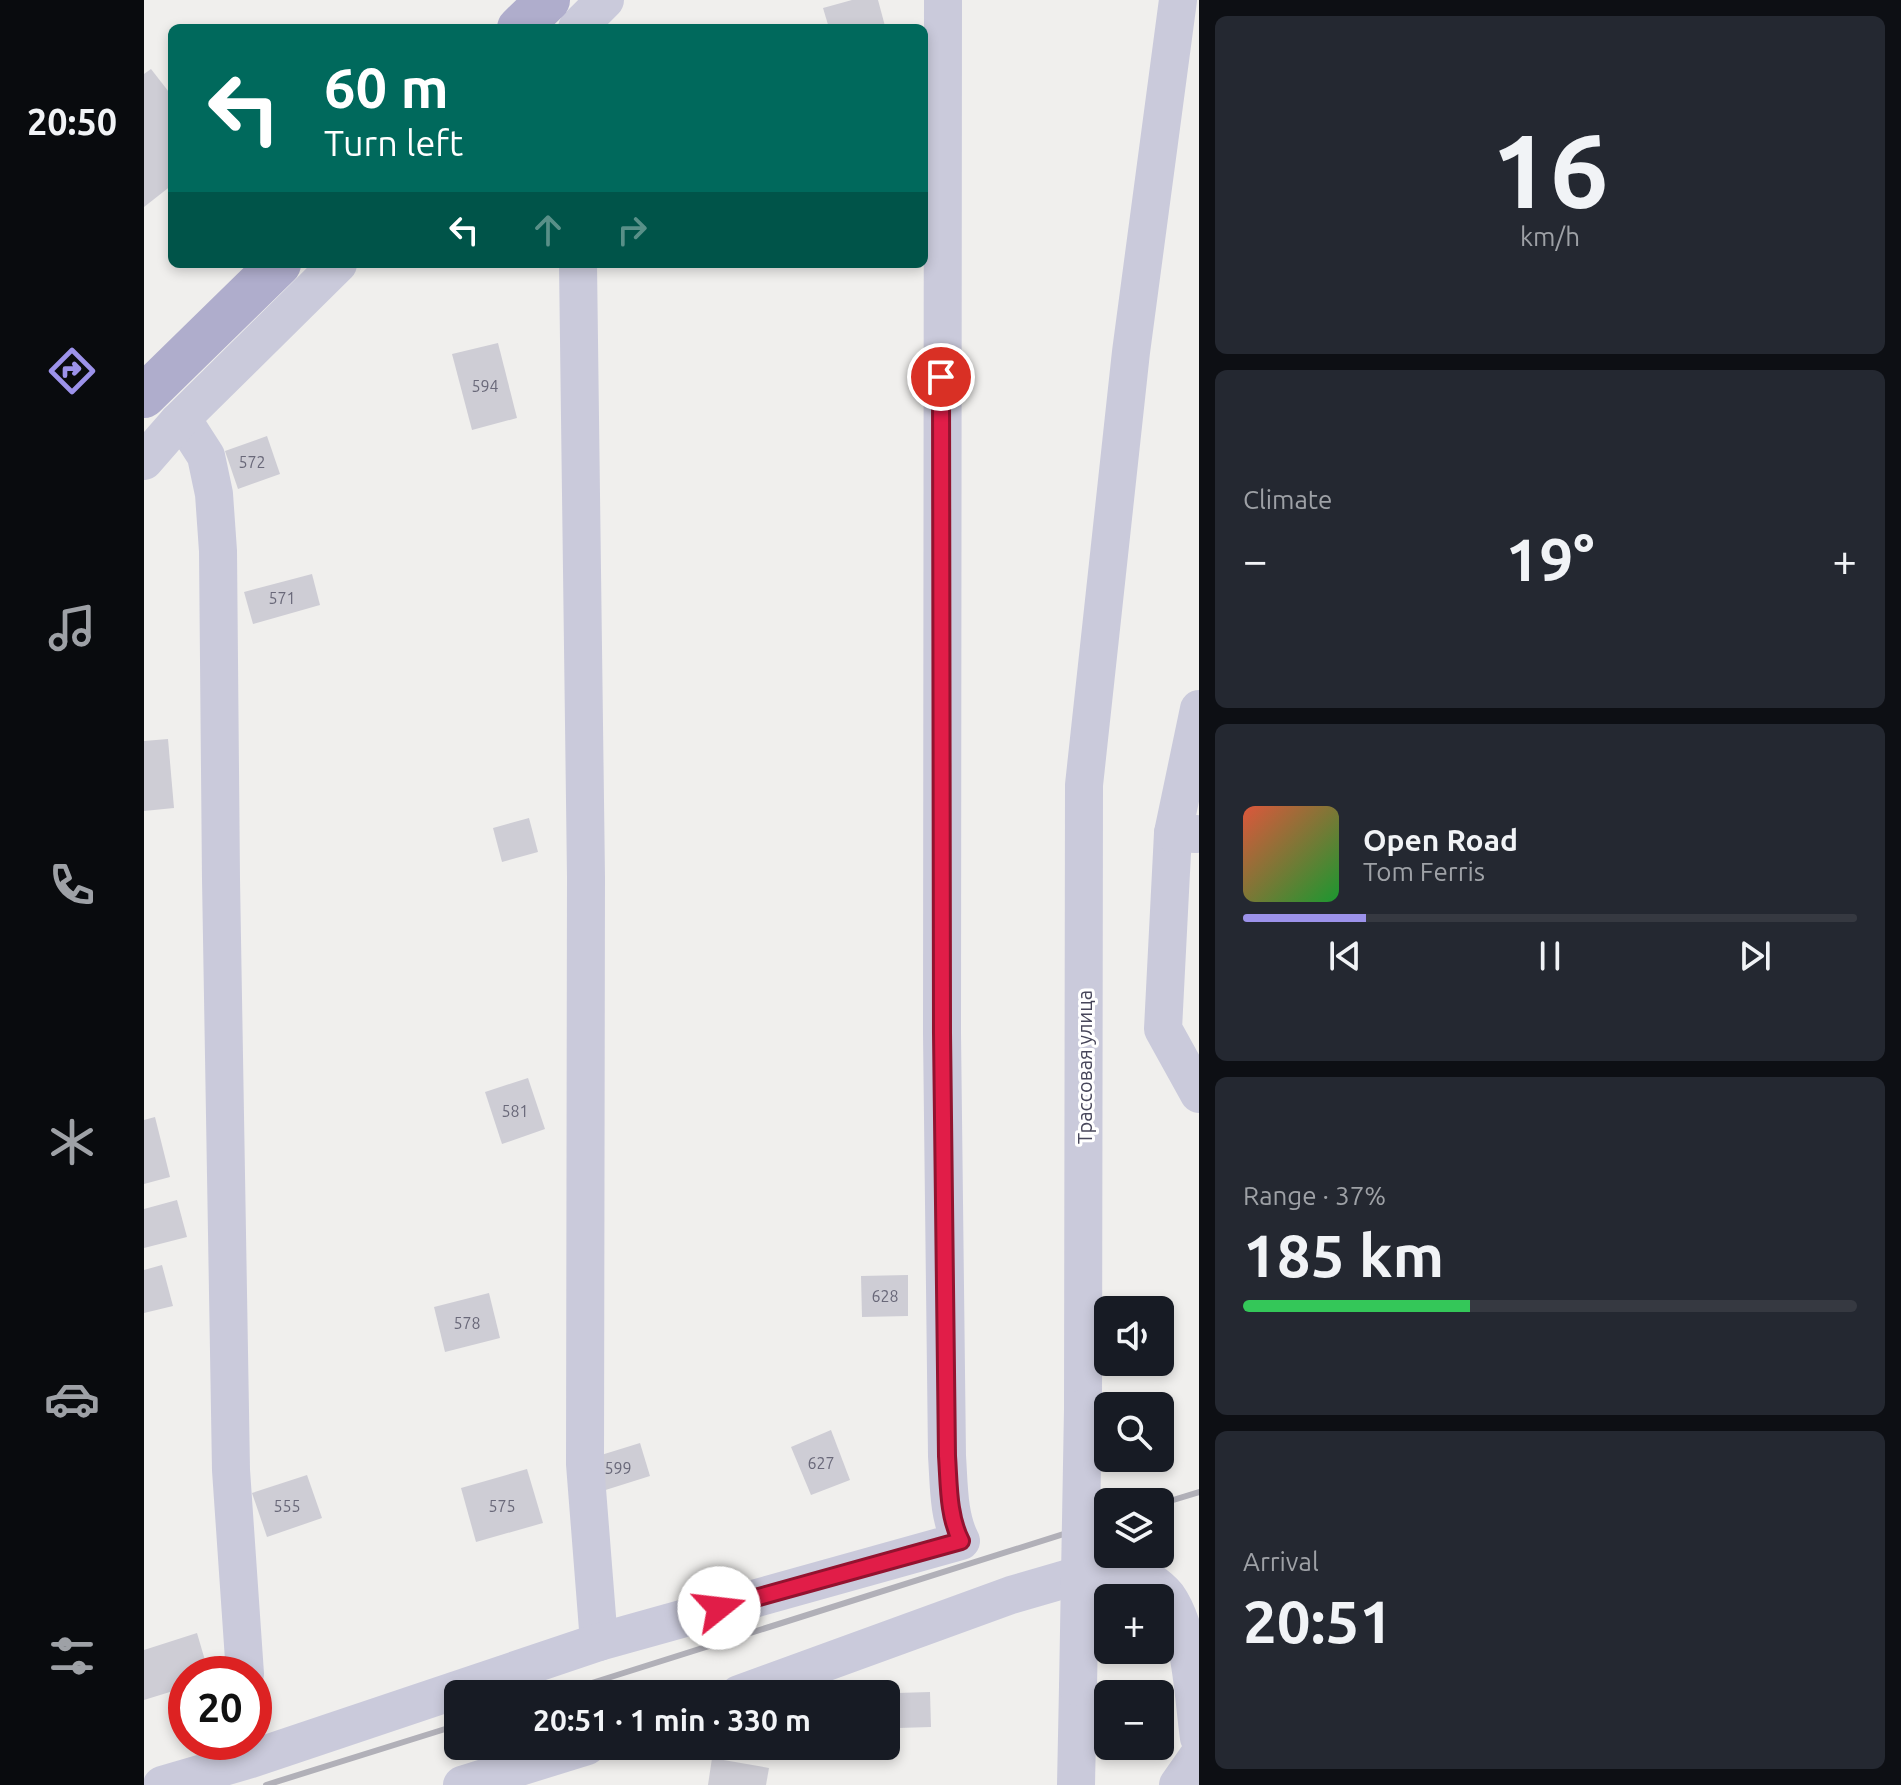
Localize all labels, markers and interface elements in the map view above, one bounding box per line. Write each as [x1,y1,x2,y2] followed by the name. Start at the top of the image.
[192,56,296,160] icon: left
[324,56,449,119] text: 60 m
[27,101,117,142] text: 20:50
[1491,111,1609,228] text: 16
[324,122,463,163] text: Turn left
[442,208,486,252] icon: left
[526,208,570,252] icon: ahead
[610,208,654,252] icon: right
[1520,222,1580,251] text: km/h
[44,343,100,399] icon: directions
[907,343,975,411] pin
[919,355,963,399] icon: arrive
[471,377,499,395] house number: 594
[238,453,266,471] house number: 572
[1243,485,1332,514] text: Climate
[1506,525,1594,592] text: 19°
[1243,535,1268,584] text: −
[1832,535,1857,584] text: +
[268,589,296,607] house number: 571
[44,600,100,656] icon: music
[1363,823,1518,857] text: Open Road
[44,857,100,913] icon: phone
[1363,857,1485,886] text: Tom Ferris
[1323,934,1367,978] icon: previous
[1528,934,1572,978] icon: pause
[1733,934,1777,978] icon: next
[1073,990,1096,1144] street label: Трассовая улица
[501,1102,529,1120] house number: 581
[44,1114,100,1170] icon: climate
[1243,1181,1386,1210] text: Range · 37%
[1243,1221,1444,1288] text: 185 km
[871,1287,899,1305] house number: 628
[1094,1296,1174,1760] map controls
[1094,1296,1174,1376] button: sound
[453,1314,481,1332] house number: 578
[44,1371,100,1427] icon: car
[1094,1392,1174,1472] button: search
[807,1454,835,1472] house number: 627
[604,1459,632,1477] house number: 599
[1094,1488,1174,1568] button: layers
[273,1497,301,1515] house number: 555
[488,1497,516,1515] house number: 575
[1243,1547,1319,1576] text: Arrival
[677,1566,761,1650] position arrow
[1094,1584,1174,1664] button: +
[1243,1587,1393,1654] text: 20:51
[44,1628,100,1684] icon: filters
[168,1656,272,1760] speed limit sign: 20
[1094,1680,1174,1760] button: −
[533,1703,811,1737] text: 20:51 · 1 min · 330 m

